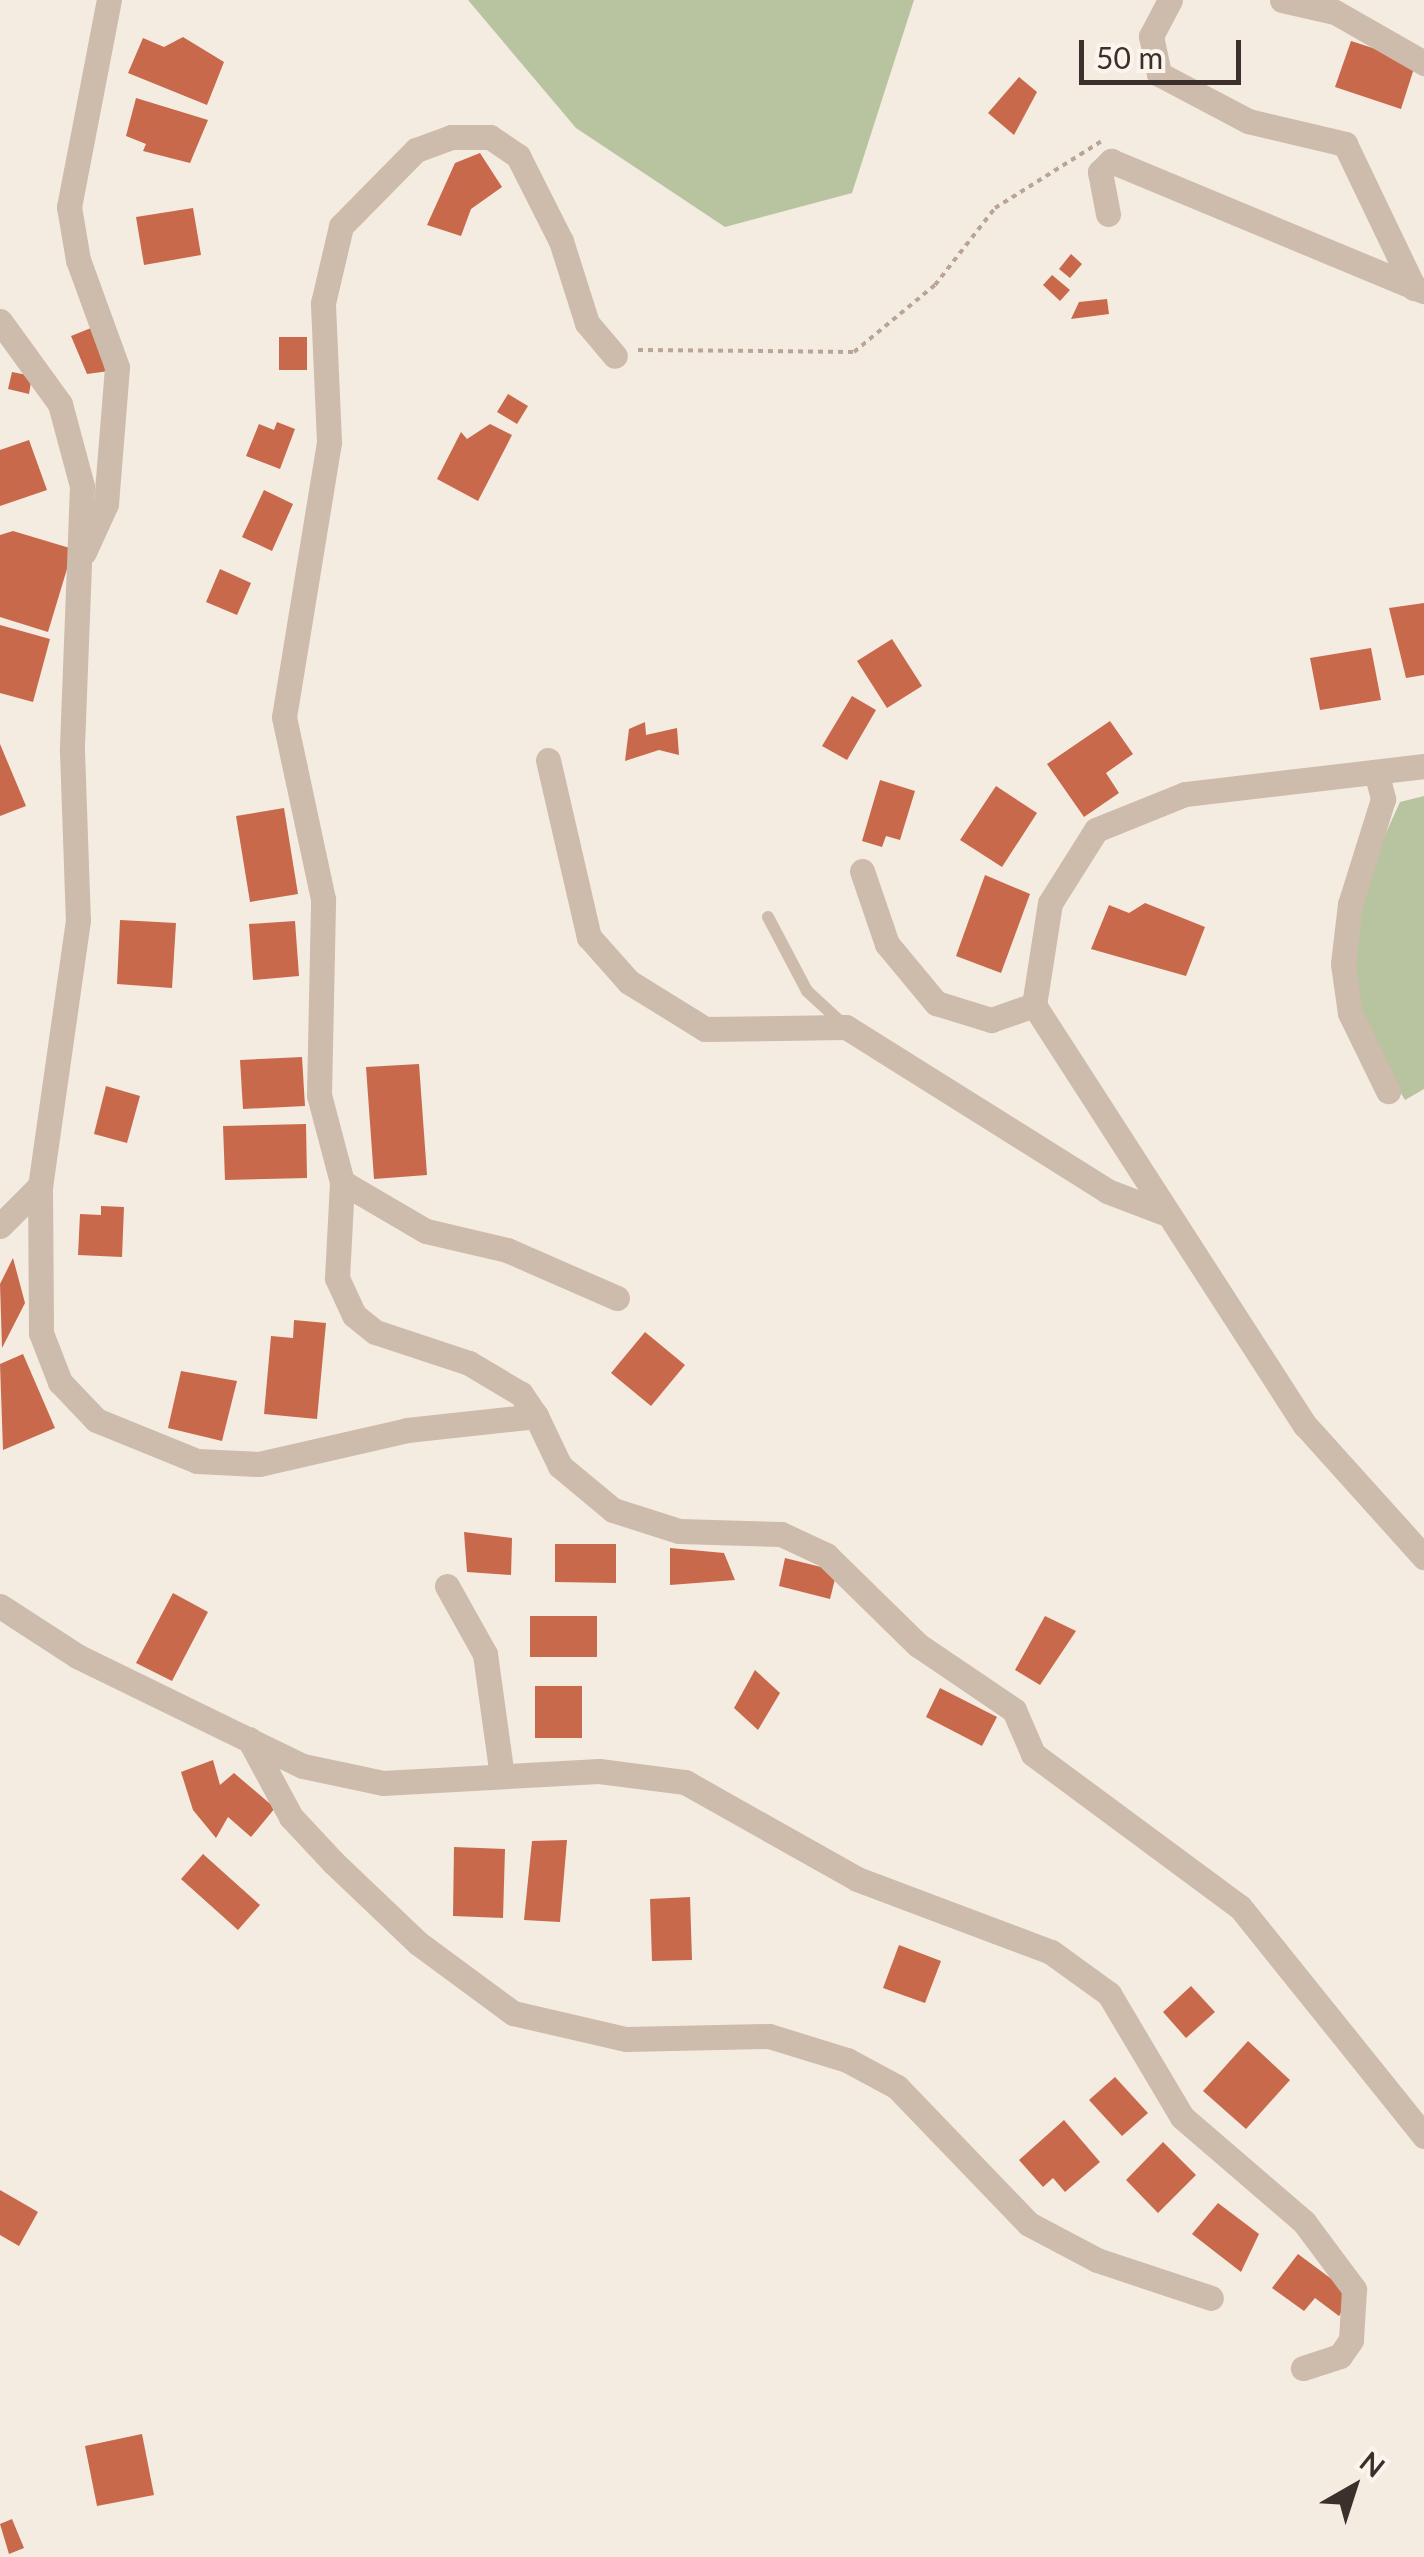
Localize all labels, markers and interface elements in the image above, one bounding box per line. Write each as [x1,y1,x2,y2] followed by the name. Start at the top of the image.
[1084,20,1246,82] scale bar
[1096,39,1163,75] text: 50 m
[1304,2437,1404,2537] north arrow
[1354,2444,1392,2484] text: N

